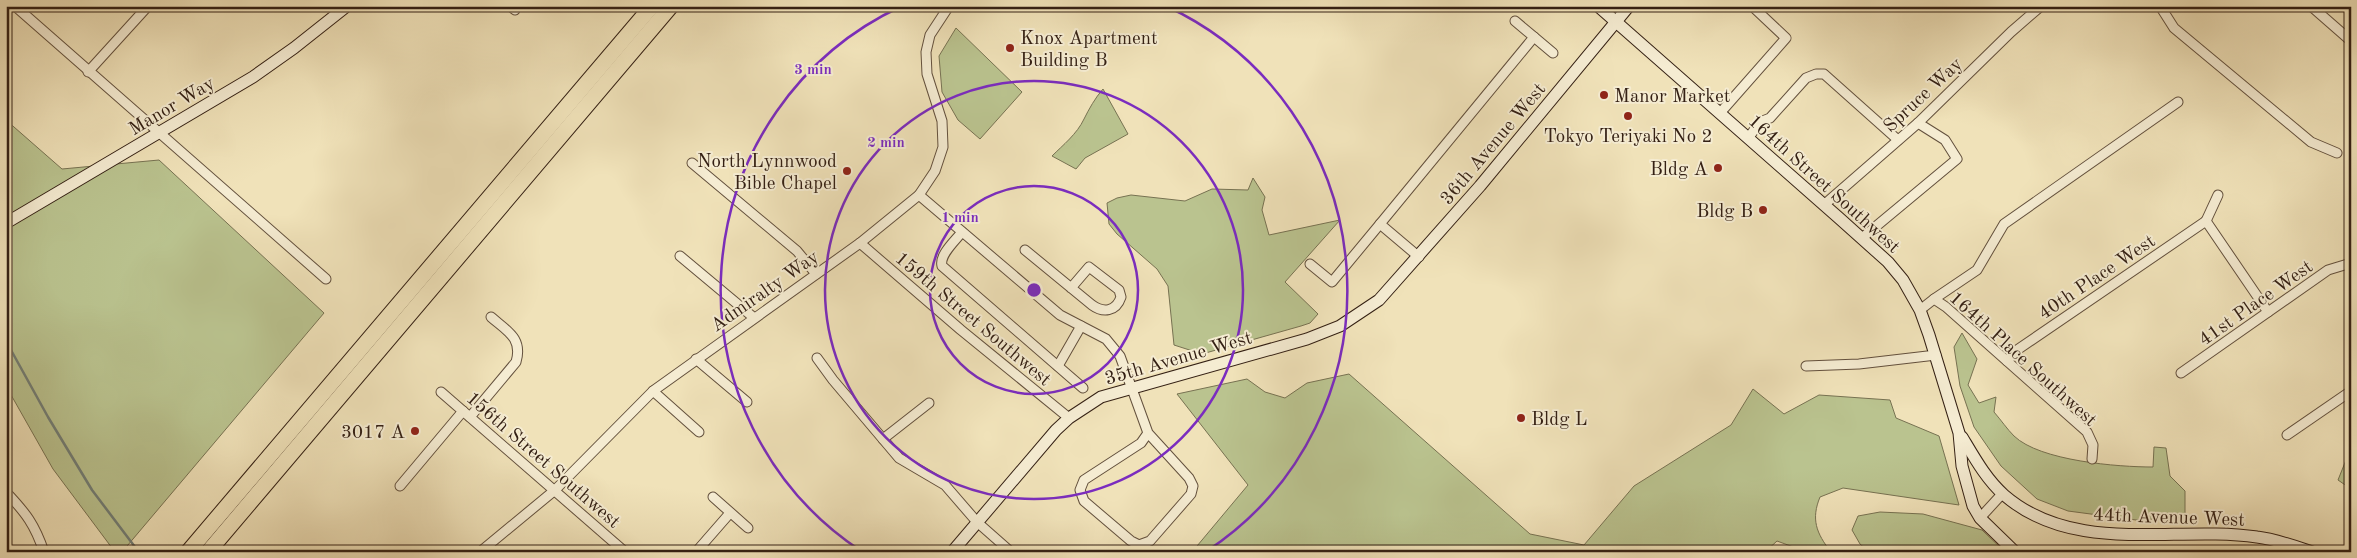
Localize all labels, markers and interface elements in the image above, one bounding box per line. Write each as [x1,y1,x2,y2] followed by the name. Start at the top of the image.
[1020,30,1158,71] place label: Knox Apartment Building B
[1004,42,1016,54] marker: Knox Apartment Building B
[1881,55,1967,137] street label: Spruce Way
[794,63,832,78] text: 3 min
[126,74,218,140] street label: Manor Way
[1438,80,1550,209] street label: 36th Avenue West
[1614,88,1730,107] place label: Manor Market
[1598,89,1610,101] marker: Manor Market
[1622,110,1634,122] marker: Tokyo Teriyaki No 2
[1744,112,1903,258] street label: 164th Street Southwest
[1544,128,1713,147] place label: Tokyo Teriyaki No 2
[867,136,905,151] text: 2 min
[697,153,837,194] place label: North Lynnwood Bible Chapel
[1650,161,1708,180] place label: Bldg A
[1712,162,1724,174] marker: Bldg A
[841,165,853,177] marker: North Lynnwood Bible Chapel
[1696,203,1753,222] place label: Bldg B
[1757,204,1769,216] marker: Bldg B
[941,211,979,226] text: 1 min
[2036,232,2159,324] street label: 40th Place West
[708,248,823,336] street label: Admiralty Way
[891,249,1054,390] street label: 159th Street Southwest
[2196,258,2317,350] street label: 41st Place West
[1025,281,1043,299] centre of rings
[1945,289,2100,431] street label: 164th Place Southwest
[1103,329,1254,390] street label: 35th Avenue West
[462,389,623,533] street label: 156th Street Southwest
[1531,411,1587,430] place label: Bldg L
[1515,412,1527,424] marker: Bldg L
[341,424,405,443] place label: 3017 A
[409,425,421,437] marker: 3017 A
[2093,506,2245,531] street label: 44th Avenue West

